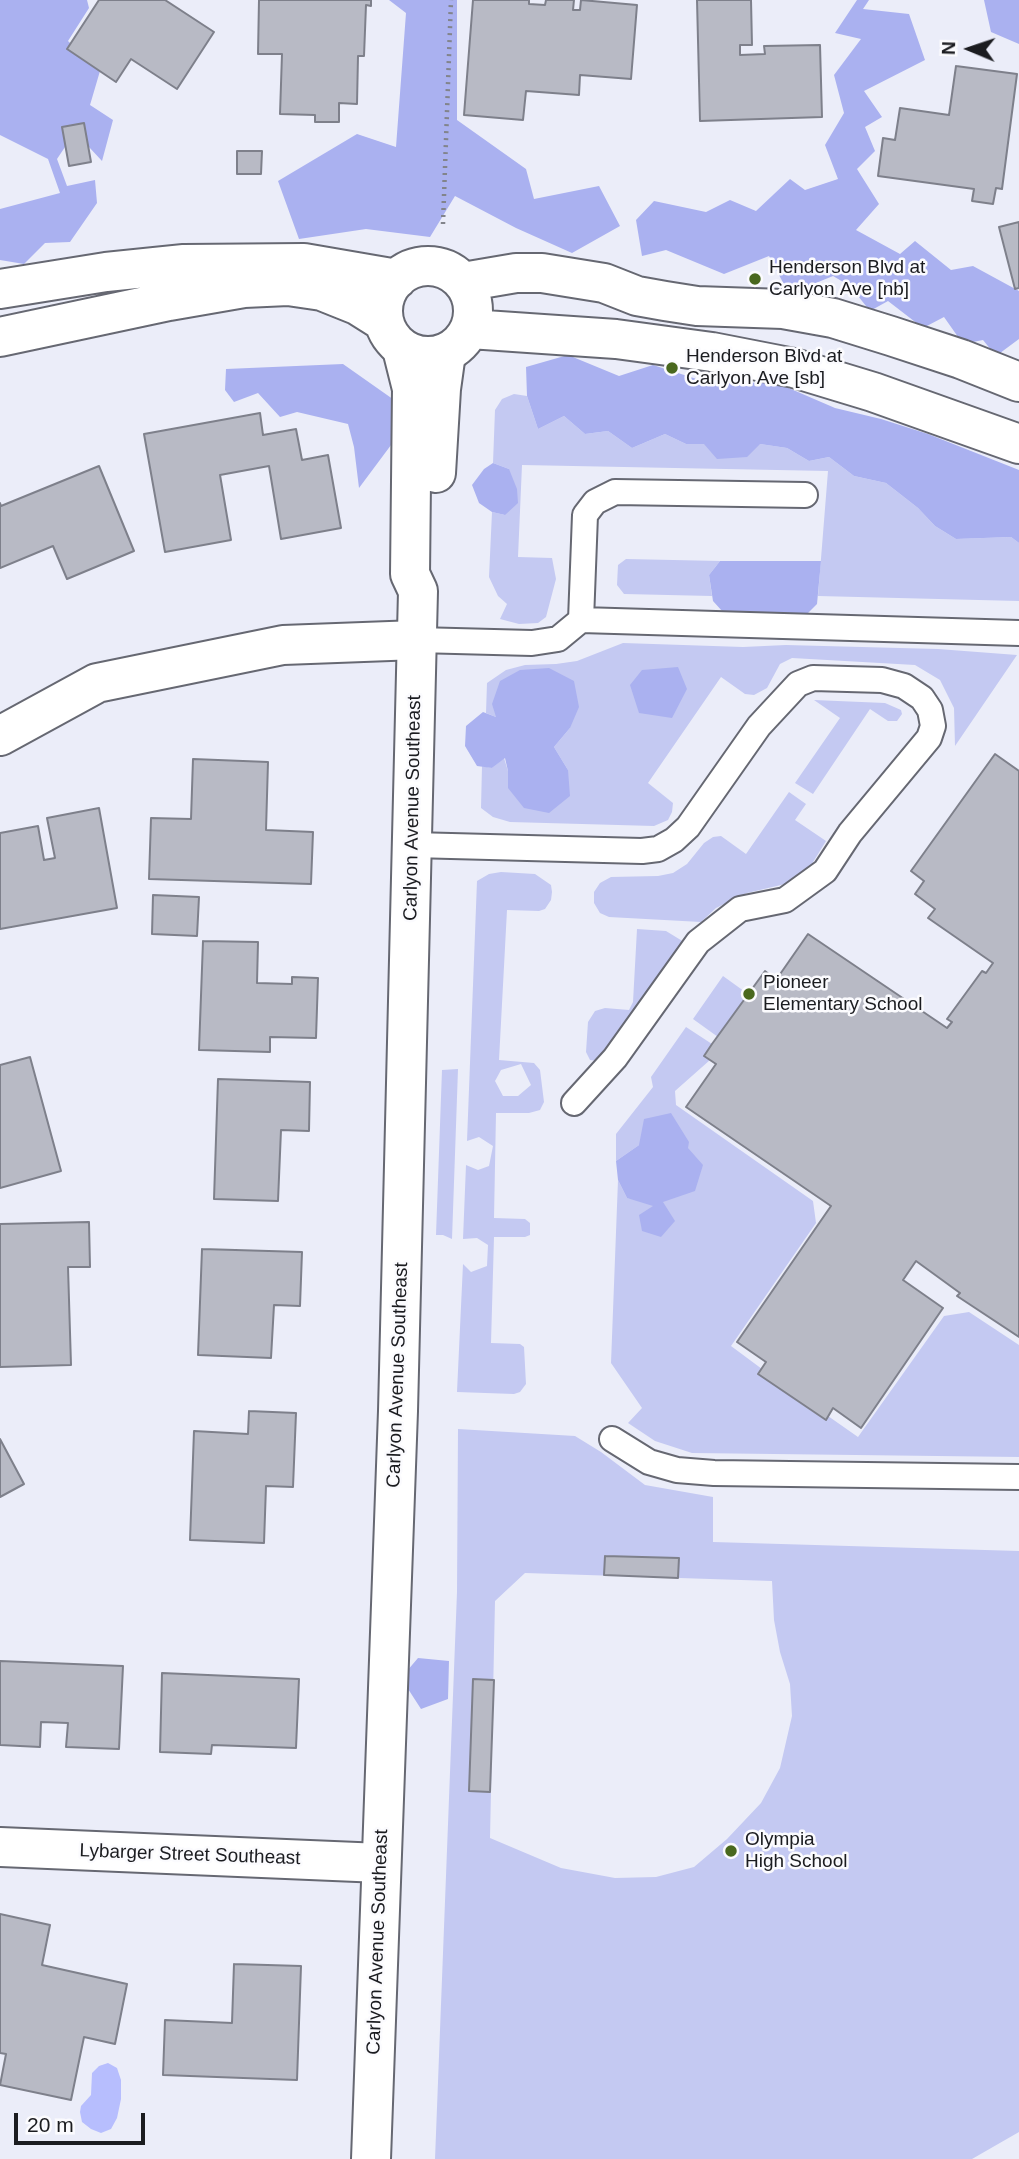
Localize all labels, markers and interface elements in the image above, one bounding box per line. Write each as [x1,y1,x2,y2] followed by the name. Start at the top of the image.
[935,14,1005,84] north arrow
[938,41,959,55] text: N
[769,257,925,301] place label: Henderson Blvd at Carlyon Ave [nb]
[747,271,763,287] marker: Henderson Blvd at Carlyon Ave [nb]
[686,346,842,390] place label: Henderson Blvd at Carlyon Ave [sb]
[664,360,680,376] marker: Henderson Blvd at Carlyon Ave [sb]
[400,695,426,921] street label: Carlyon Avenue Southeast
[763,972,922,1016] place label: Pioneer Elementary School
[741,986,757,1002] marker: Pioneer Elementary School
[383,1262,413,1488] street label: Carlyon Avenue Southeast
[363,1829,393,2055] street label: Carlyon Avenue Southeast
[745,1829,847,1873] place label: Olympia High School
[79,1840,301,1870] street label: Lybarger Street Southeast
[723,1843,739,1859] marker: Olympia High School
[18,2100,149,2144] scale bar
[27,2113,74,2136] text: 20 m

